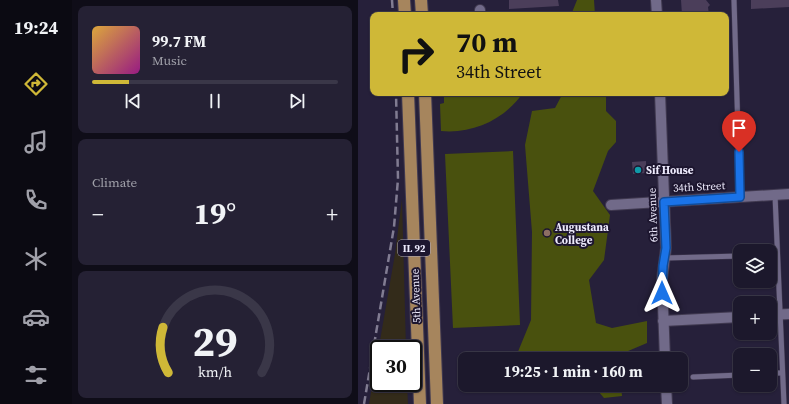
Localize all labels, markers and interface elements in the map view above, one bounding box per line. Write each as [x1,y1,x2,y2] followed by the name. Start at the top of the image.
[14,15,58,40] text: 19:24
[456,23,518,61] text: 70 m
[390,28,442,80] icon: right
[152,31,206,52] text: 99.7 FM
[152,52,187,69] text: Music
[456,59,541,84] text: 34th Street
[22,70,50,98] icon: directions
[122,90,144,112] icon: previous
[204,90,226,112] icon: pause
[286,90,308,112] icon: next
[722,111,756,152] pin
[728,117,750,139] icon: arrive
[22,128,50,156] icon: music
[646,163,694,178] place label: Sif House
[633,165,643,175] marker: Sif House
[92,174,137,191] text: Climate
[673,178,726,196] street label: 34th Street
[22,186,50,214] icon: phone
[645,187,661,242] street label: 6th Avenue
[194,193,236,234] text: 19°
[92,199,104,229] text: −
[326,199,338,229] text: +
[555,220,609,248] place label: Augustana College
[542,228,552,238] marker: Augustana College
[398,240,430,256] road number: IL 92
[733,244,777,392] map controls
[733,244,777,288] button: layers
[22,245,50,273] icon: climate
[408,268,424,323] street label: 5th Avenue
[641,272,683,314] position arrow
[733,296,777,340] button: +
[22,303,50,331] icon: car
[192,312,238,369] text: 29
[370,340,422,392] speed limit sign: 30
[733,348,777,392] button: −
[22,361,50,389] icon: filters
[198,361,232,381] text: km/h
[504,361,643,382] text: 19:25 · 1 min · 160 m

